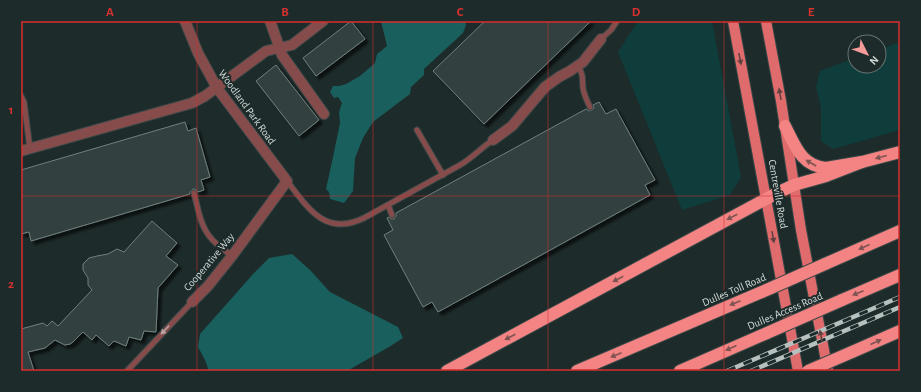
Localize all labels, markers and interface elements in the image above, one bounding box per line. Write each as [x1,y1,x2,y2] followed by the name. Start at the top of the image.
[106,6,114,19] text: A
[281,6,289,19] text: B
[457,6,464,19] text: C
[632,6,641,19] text: D
[808,6,815,19] text: E
[847,34,887,74] north arrow
[738,53,744,65] one-way arrow
[867,54,881,67] text: N
[216,68,278,147] street label: Woodland Park Road
[777,88,783,100] one-way arrow
[9,104,13,117] text: 1
[875,155,887,161] one-way arrow
[767,159,790,230] street label: Centreville Road
[805,160,817,167] one-way arrow
[726,214,738,221] one-way arrow
[182,231,237,293] street label: Cooperative Way
[770,231,776,243] one-way arrow
[859,244,870,250] one-way arrow
[700,271,768,308] street label: Dulles Toll Road
[612,276,624,282] one-way arrow
[8,278,14,291] text: 2
[746,290,825,332] street label: Dulles Access Road
[853,290,864,296] one-way arrow
[729,300,741,306] one-way arrow
[161,326,170,335] one-way arrow
[818,330,824,342] one-way arrow
[504,334,515,341] one-way arrow
[870,338,882,344] one-way arrow
[726,345,737,351] one-way arrow
[609,352,621,358] one-way arrow

